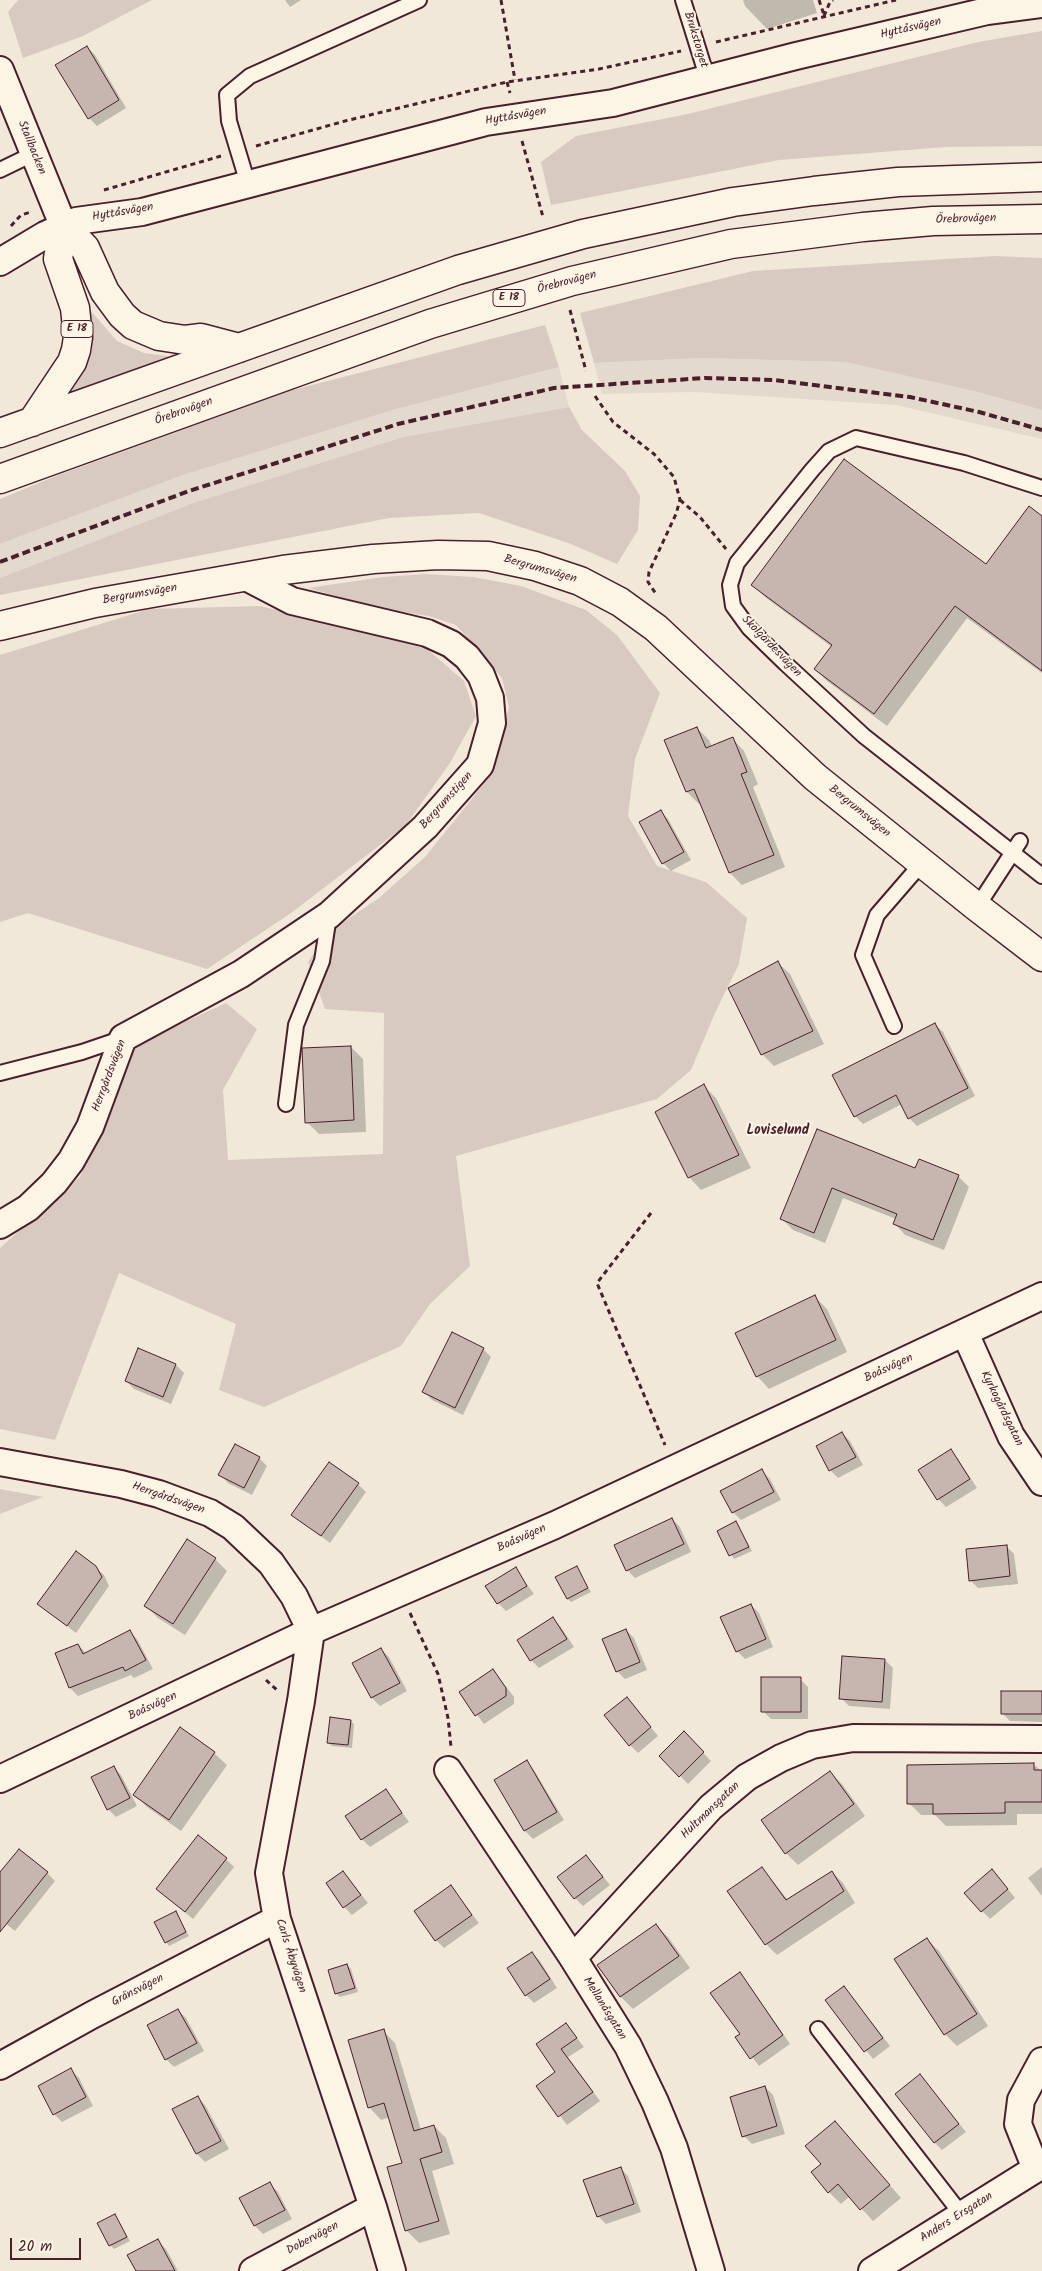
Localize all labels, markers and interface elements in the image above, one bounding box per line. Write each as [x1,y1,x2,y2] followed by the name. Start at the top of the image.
[680,10,710,70] street label: Brukstorget
[879,15,943,43] street label: Hyttåsvägen
[484,105,548,129] street label: Hyttåsvägen
[14,119,48,177] street label: Stallbacken
[91,201,155,225] street label: Hyttåsvägen
[935,212,997,228] street label: Örebrovägen
[536,268,598,298] street label: Örebrovägen
[493,290,525,306] road number: E 18
[61,320,93,338] road number: E 18
[153,395,215,429] street label: Örebrovägen
[502,553,578,587] street label: Bergrumsvägen
[102,581,178,609] street label: Bergrumsvägen
[738,613,804,681] street label: Skolgärdesvägen
[418,769,476,833] street label: Bergrumstigen
[825,783,893,841] street label: Bergrumsvägen
[90,1038,130,1114] street label: Herrgårdsvägen
[747,1124,809,1140] district label: Loviselund
[862,1351,916,1387] street label: Boåsvägen
[977,1369,1025,1449] street label: Kyrkogårdsgatan
[130,1480,206,1518] street label: Herrgårdsvägen
[495,1522,549,1556] street label: Boåsvägen
[126,1689,180,1725] street label: Boåsvägen
[679,1779,743,1843] street label: Hultmansgatan
[271,1917,309,1995] street label: Carls Åbyvägen
[109,1972,167,2010] street label: Gränsvägen
[579,1975,629,2043] street label: Mellanåsgatan
[918,2190,996,2246] street label: Anders Ersgatan
[284,2219,342,2259] street label: Dobervägen
[12,2228,84,2260] scale bar
[18,2235,52,2259] text: 20 m

